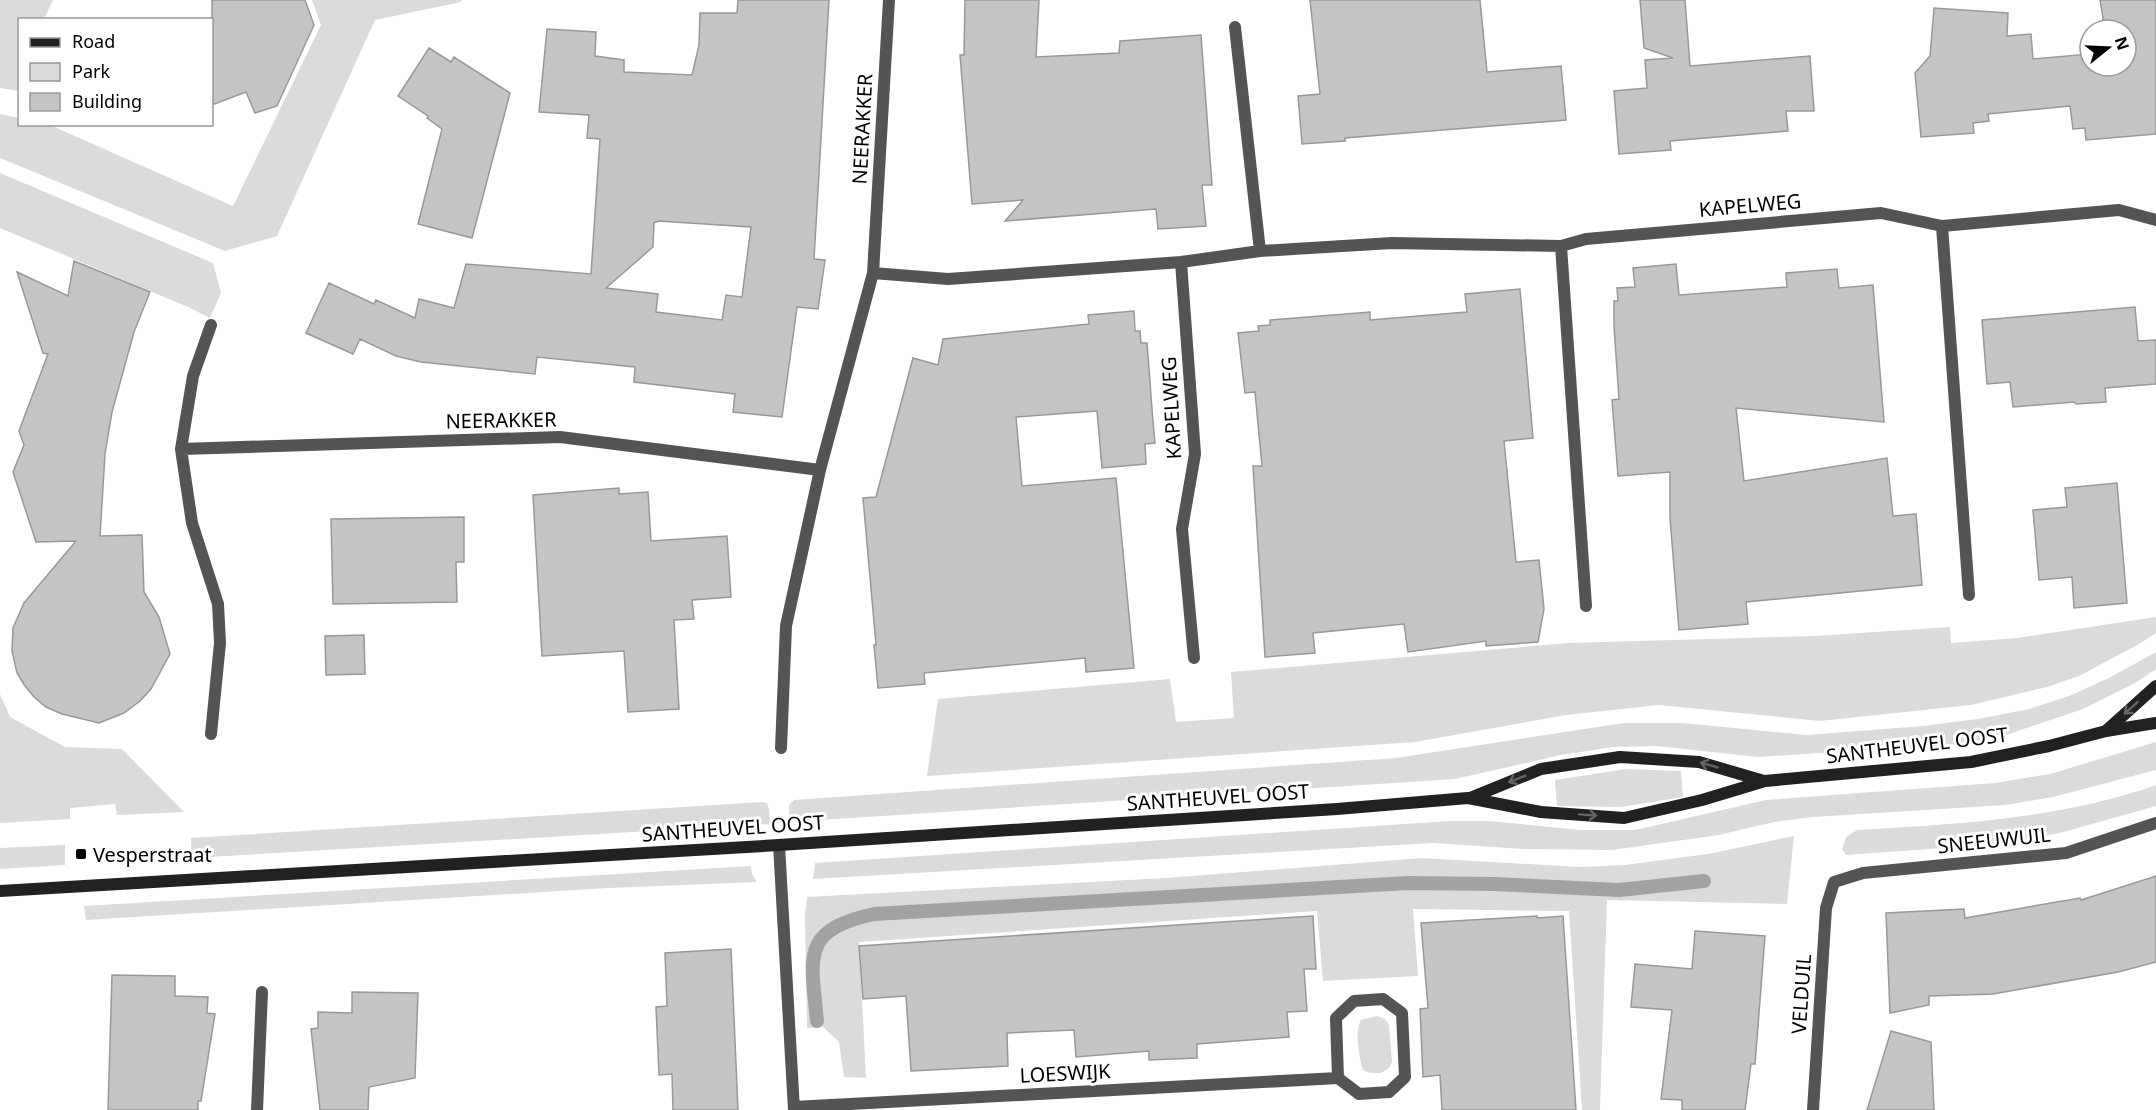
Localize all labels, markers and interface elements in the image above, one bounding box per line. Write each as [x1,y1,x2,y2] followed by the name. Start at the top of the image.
[18,18,213,126] legend
[2078,18,2138,78] north arrow
[72,29,115,53] text: Road
[2110,34,2135,53] text: N
[72,59,110,83] text: Park
[846,72,878,185] street label: NEERAKKER
[72,89,142,113] text: Building
[1698,187,1802,223] street label: KAPELWEG
[1155,356,1187,460] street label: KAPELWEG
[445,406,557,434] street label: NEERAKKER
[2124,701,2139,715] one-way arrow
[1825,720,2009,770] street label: SANTHEUVEL OOST
[1700,759,1719,770] one-way arrow
[1509,774,1527,785] one-way arrow
[1126,777,1310,817] street label: SANTHEUVEL OOST
[641,808,825,848] street label: SANTHEUVEL OOST
[1578,810,1598,821] one-way arrow
[1936,821,2052,859] street label: SNEEUWUIL
[93,841,212,868] place label: Vesperstraat
[74,847,88,861] marker: Vesperstraat
[1785,953,1817,1035] street label: VELDUIL
[1019,1057,1112,1089] street label: LOESWIJK

